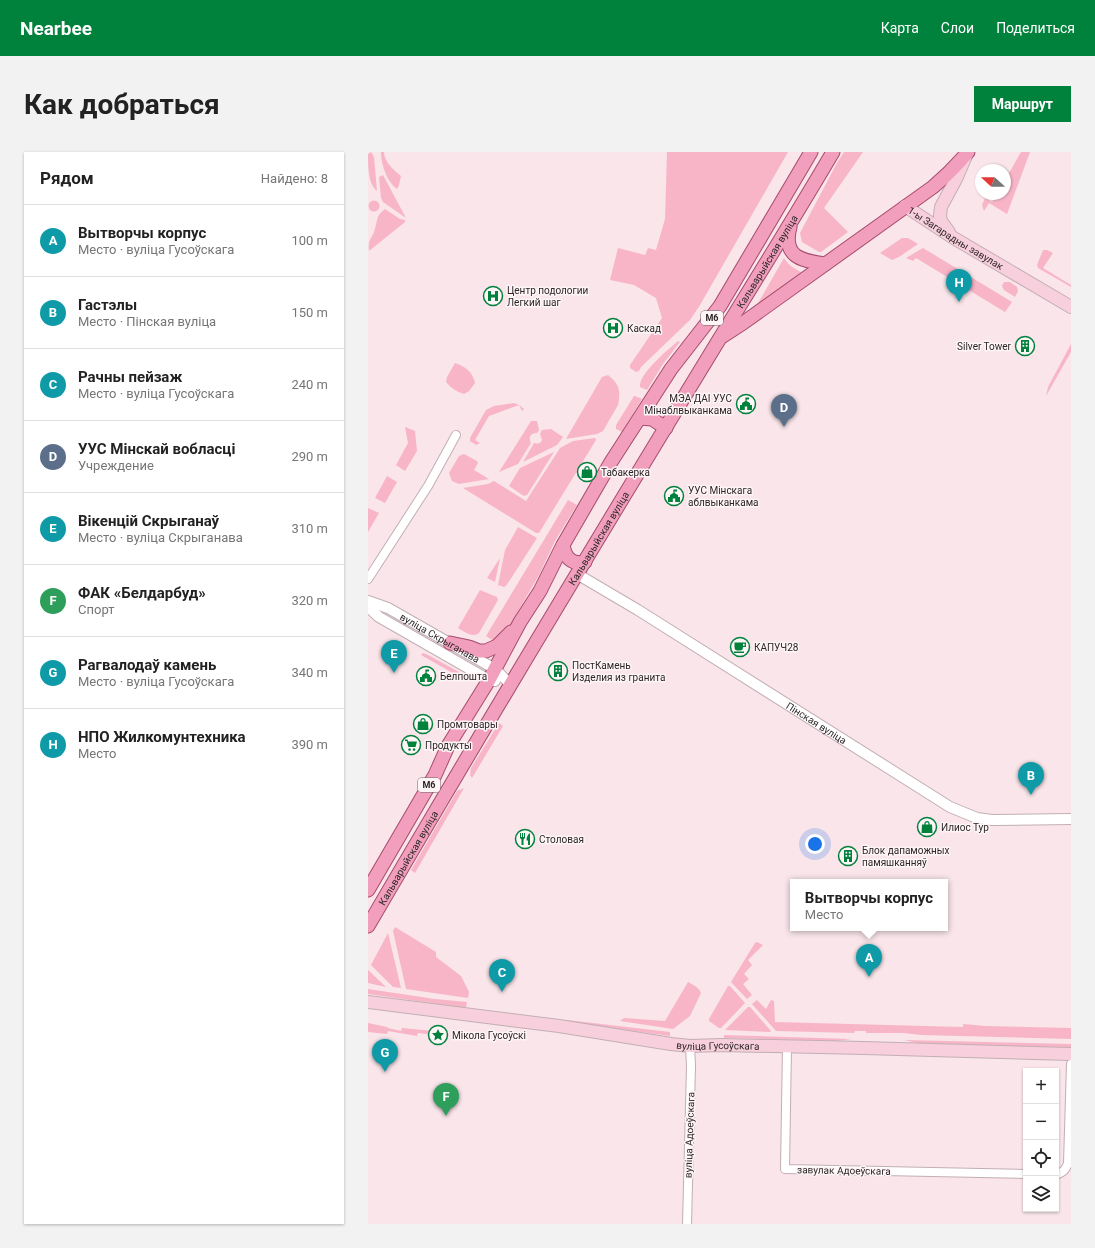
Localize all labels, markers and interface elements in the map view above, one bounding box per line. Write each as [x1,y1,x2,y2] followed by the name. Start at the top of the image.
[20,17,92,40] text: Nearbee
[881,20,919,36] text: Карта
[941,20,974,36] text: Слои
[996,20,1075,36] text: Поделиться
[974,86,1071,122] button: Маршрут
[24,88,220,121] text: Как добраться
[975,164,1011,200] north arrow
[40,168,94,188] text: Рядом
[261,171,328,186] text: Найдено: 8
[906,205,1006,272] street label: 1-ы Загарадны завулак
[735,213,800,310] street label: Кальварыйская вуліца
[78,224,206,242] text: Вытворчы корпус
[49,233,57,248] text: A
[291,233,328,248] text: 100 m
[78,242,234,257] text: Место · вуліца Гусоўскага
[946,269,972,302] pin: H
[482,285,504,307] hospital icon: Центр подологии Легкий шаг
[507,285,589,308] place label: Центр подологии Легкий шаг
[78,296,137,314] text: Гастэлы
[49,305,57,320] text: B
[291,305,328,320] text: 150 m
[701,311,723,325] road number: М6
[78,314,216,329] text: Место · Пінская вуліца
[602,317,624,339] hospital icon: Каскад
[627,323,661,334] place label: Каскад
[1014,335,1036,357] building icon: Silver Tower
[957,341,1012,352] place label: Silver Tower
[78,368,182,386] text: Рачны пейзаж
[49,377,57,392] text: C
[291,377,328,392] text: 240 m
[78,386,234,401] text: Место · вуліца Гусоўскага
[645,393,732,416] place label: МЭА ДАI УУС Мінаблвыканкама
[735,393,757,415] public building icon: МЭА ДАI УУС Мінаблвыканкама
[771,394,797,427] pin: D
[78,440,235,458] text: УУС Мінскай вобласці
[49,449,57,464] text: D
[291,449,328,464] text: 290 m
[78,458,154,473] text: Учреждение
[576,461,598,483] shop icon: Табакерка
[601,467,650,478] place label: Табакерка
[663,485,685,507] public building icon: УУС Мінскага аблвыканкама
[688,485,759,508] place label: УУС Мінскага аблвыканкама
[566,490,631,587] street label: Кальварыйская вуліца
[78,512,219,530] text: Вікенцій Скрыганаў
[49,521,57,536] text: E
[291,521,328,536] text: 310 m
[78,530,243,545] text: Место · вуліца Скрыганава
[78,584,206,602] text: ФАК «Белдарбуд»
[49,593,57,608] text: F
[291,593,328,608] text: 320 m
[78,602,114,617] text: Спорт
[398,611,481,665] street label: вуліца Скрыганава
[729,636,751,658] cafe icon: КАПУЧ28
[381,640,407,673] pin: E
[754,642,799,653] place label: КАПУЧ28
[78,656,216,674] text: Рагвалодаў камень
[547,660,569,682] building icon: ПостКамень Изделия из гранита
[572,660,665,683] place label: ПостКамень Изделия из гранита
[49,665,57,680] text: G
[291,665,328,680] text: 340 m
[415,665,437,687] public building icon: Белпошта
[440,671,487,682] place label: Белпошта
[78,674,234,689] text: Место · вуліца Гусоўскага
[784,700,849,746] street label: Пінская вуліца
[412,713,434,735] shop icon: Промтовары
[437,719,498,730] place label: Промтовары
[78,728,246,746] text: НПО Жилкомунтехника
[400,734,422,756] supermarket icon: Продукты
[48,737,58,752] text: H
[291,737,328,752] text: 390 m
[425,740,472,751] place label: Продукты
[78,746,116,761] text: Место
[1018,762,1044,795] pin: B
[418,778,440,792] road number: М6
[376,809,440,907] street label: Кальварыйская вуліца
[916,816,938,838] shop icon: Илиос Тур
[941,822,989,833] place label: Илиос Тур
[514,828,536,850] restaurant icon: Столовая
[539,834,584,845] place label: Столовая
[805,834,825,854] your location
[837,845,859,867] building icon: Блок дапаможных памяшканняў
[862,845,950,868] place label: Блок дапаможных памяшканняў
[790,879,948,931] popup
[805,889,933,907] text: Вытворчы корпус
[805,907,843,922] text: Место
[856,944,882,977] pin: A
[489,959,515,992] pin: C
[427,1024,449,1046] place icon: Мікола Гусоўскі
[452,1030,526,1041] place label: Мікола Гусоўскі
[372,1039,398,1072] pin: G
[676,1040,760,1052] street label: вуліца Гусоўскага
[1023,1068,1059,1212] map controls
[1023,1068,1059,1104] button: +
[433,1083,459,1116] pin: F
[682,1092,696,1178] street label: вуліца Адоеўскага
[1023,1104,1059,1140] button: −
[1023,1140,1059,1176] button: locate
[797,1164,891,1177] street label: завулак Адоеўскага
[1023,1176,1059,1212] button: layers

